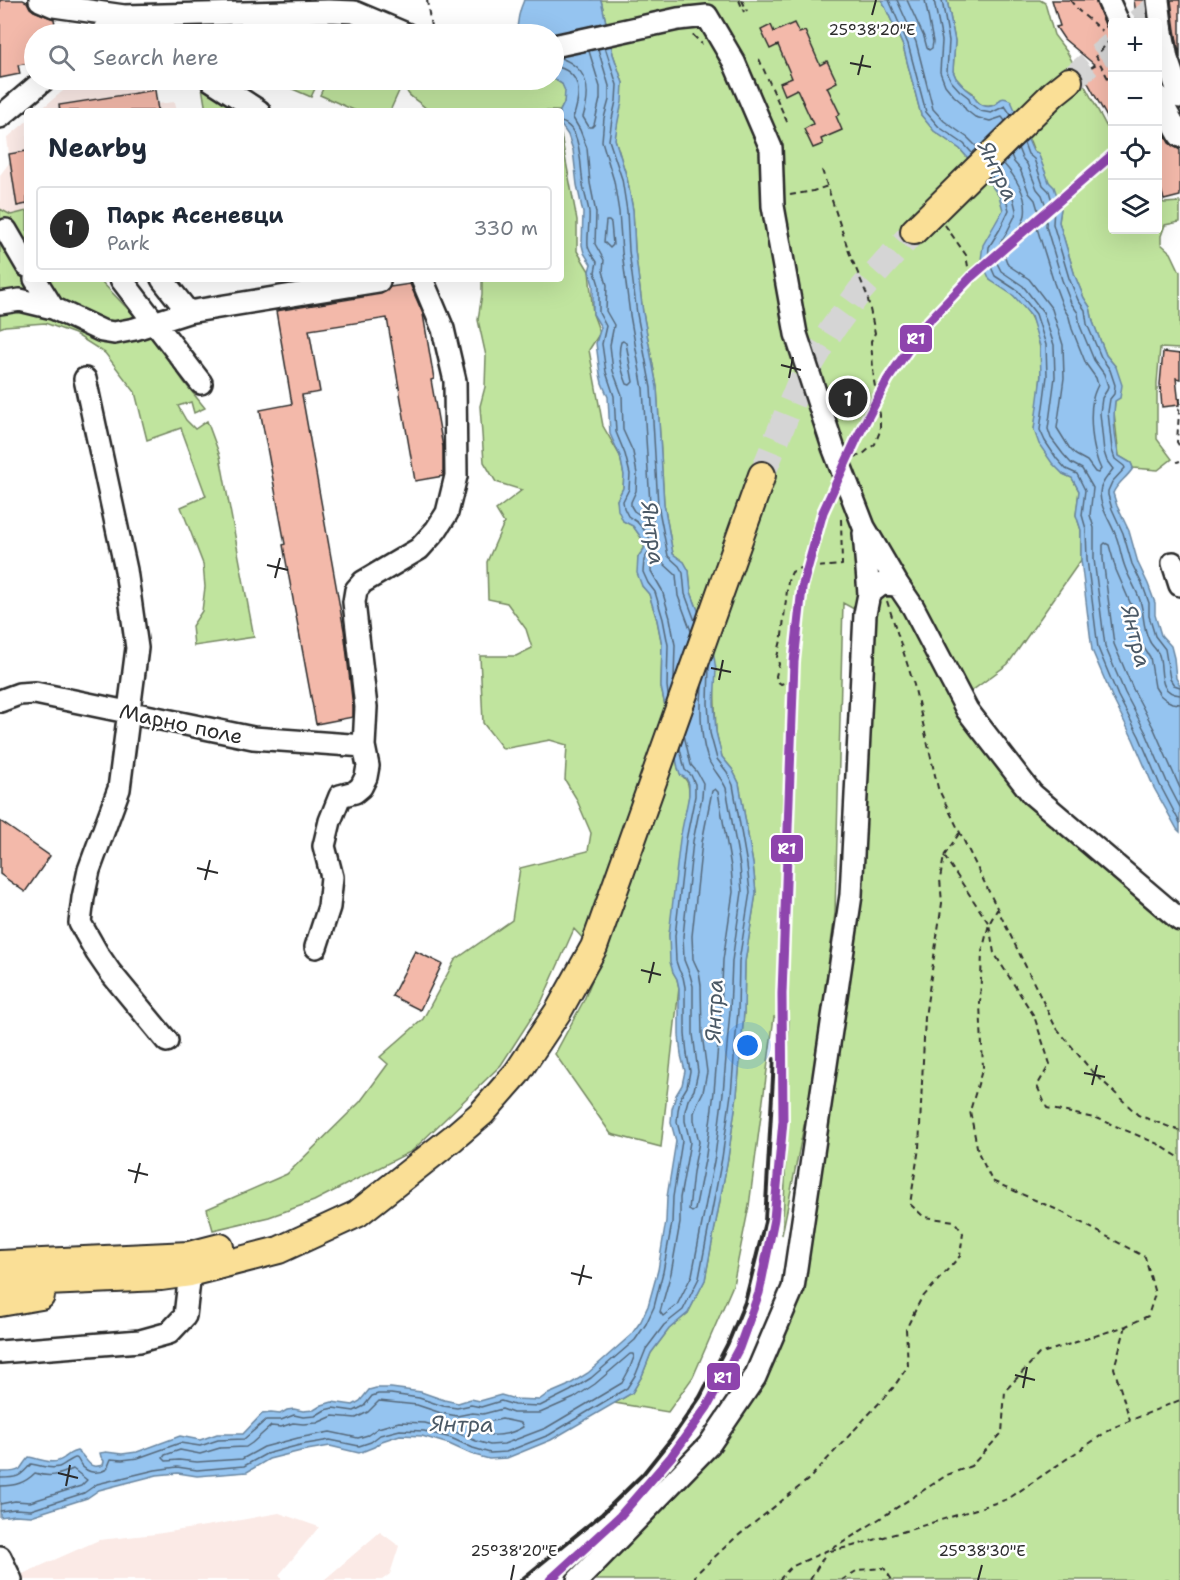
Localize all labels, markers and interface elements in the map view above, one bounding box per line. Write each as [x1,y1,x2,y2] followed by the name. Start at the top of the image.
[1108,18,1162,234] map controls
[1108,18,1162,72] button: +
[829,20,916,40] text: 25°38'20"E
[24,24,564,90] search box
[45,41,78,74] icon: search
[93,43,219,72] text: Search here
[1108,72,1162,126] button: −
[1108,126,1162,180] button: locate
[48,130,147,165] text: Nearby
[971,135,1025,206] water label: Янтра
[1108,180,1162,234] button: layers
[107,201,284,230] text: Парк Асеневци
[65,215,74,241] text: 1
[474,215,538,241] text: 330 m
[107,230,150,256] text: Park
[899,324,933,353] line badge: R1
[907,328,925,349] text: R1
[828,376,868,420] pin: 1
[634,498,672,567] water label: Янтра
[1114,601,1158,670] water label: Янтра
[117,697,245,751] street label: Марно поле
[770,834,804,863] line badge: R1
[778,838,796,859] text: R1
[698,979,730,1044] water label: Янтра
[733,1031,762,1060] your location
[706,1362,741,1391] line badge: R1
[714,1367,732,1388] text: R1
[429,1409,494,1439] water label: Янтра
[471,1541,558,1561] text: 25°38'20"E
[938,1541,1026,1561] text: 25°38'30"E

